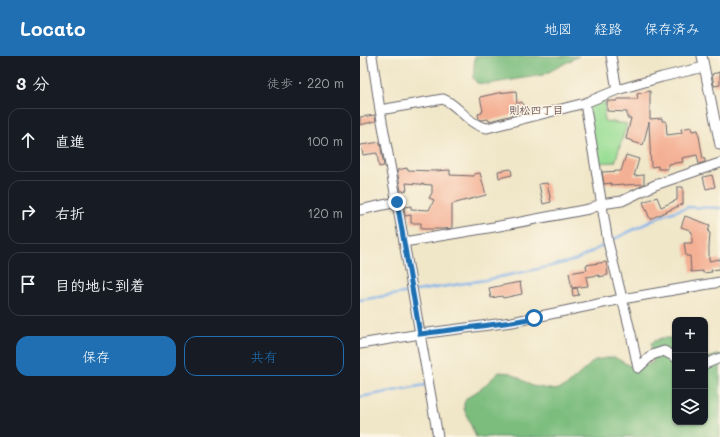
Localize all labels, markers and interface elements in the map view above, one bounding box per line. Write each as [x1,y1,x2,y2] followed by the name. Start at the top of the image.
[20,16,86,41] text: Locato
[544,19,572,38] text: 地図
[594,19,622,38] text: 経路
[644,19,700,38] text: 保存済み
[16,72,49,94] text: 3 分
[267,74,344,91] text: 徒歩 · 220 m
[509,102,564,117] district label: 則松四丁目
[17,129,39,151] icon: ahead
[55,131,85,151] text: 直進
[307,132,343,149] text: 100 m
[388,193,406,211] route end
[17,201,39,223] icon: right
[55,203,85,223] text: 右折
[307,204,343,221] text: 120 m
[17,273,39,295] icon: arrive
[55,275,145,295] text: 目的地に到着
[525,309,543,327] route start
[672,317,708,425] map controls
[672,317,708,353] button: +
[16,336,176,376] button: 保存
[184,336,344,376] button: 共有
[672,353,708,389] button: −
[672,389,708,425] button: layers

